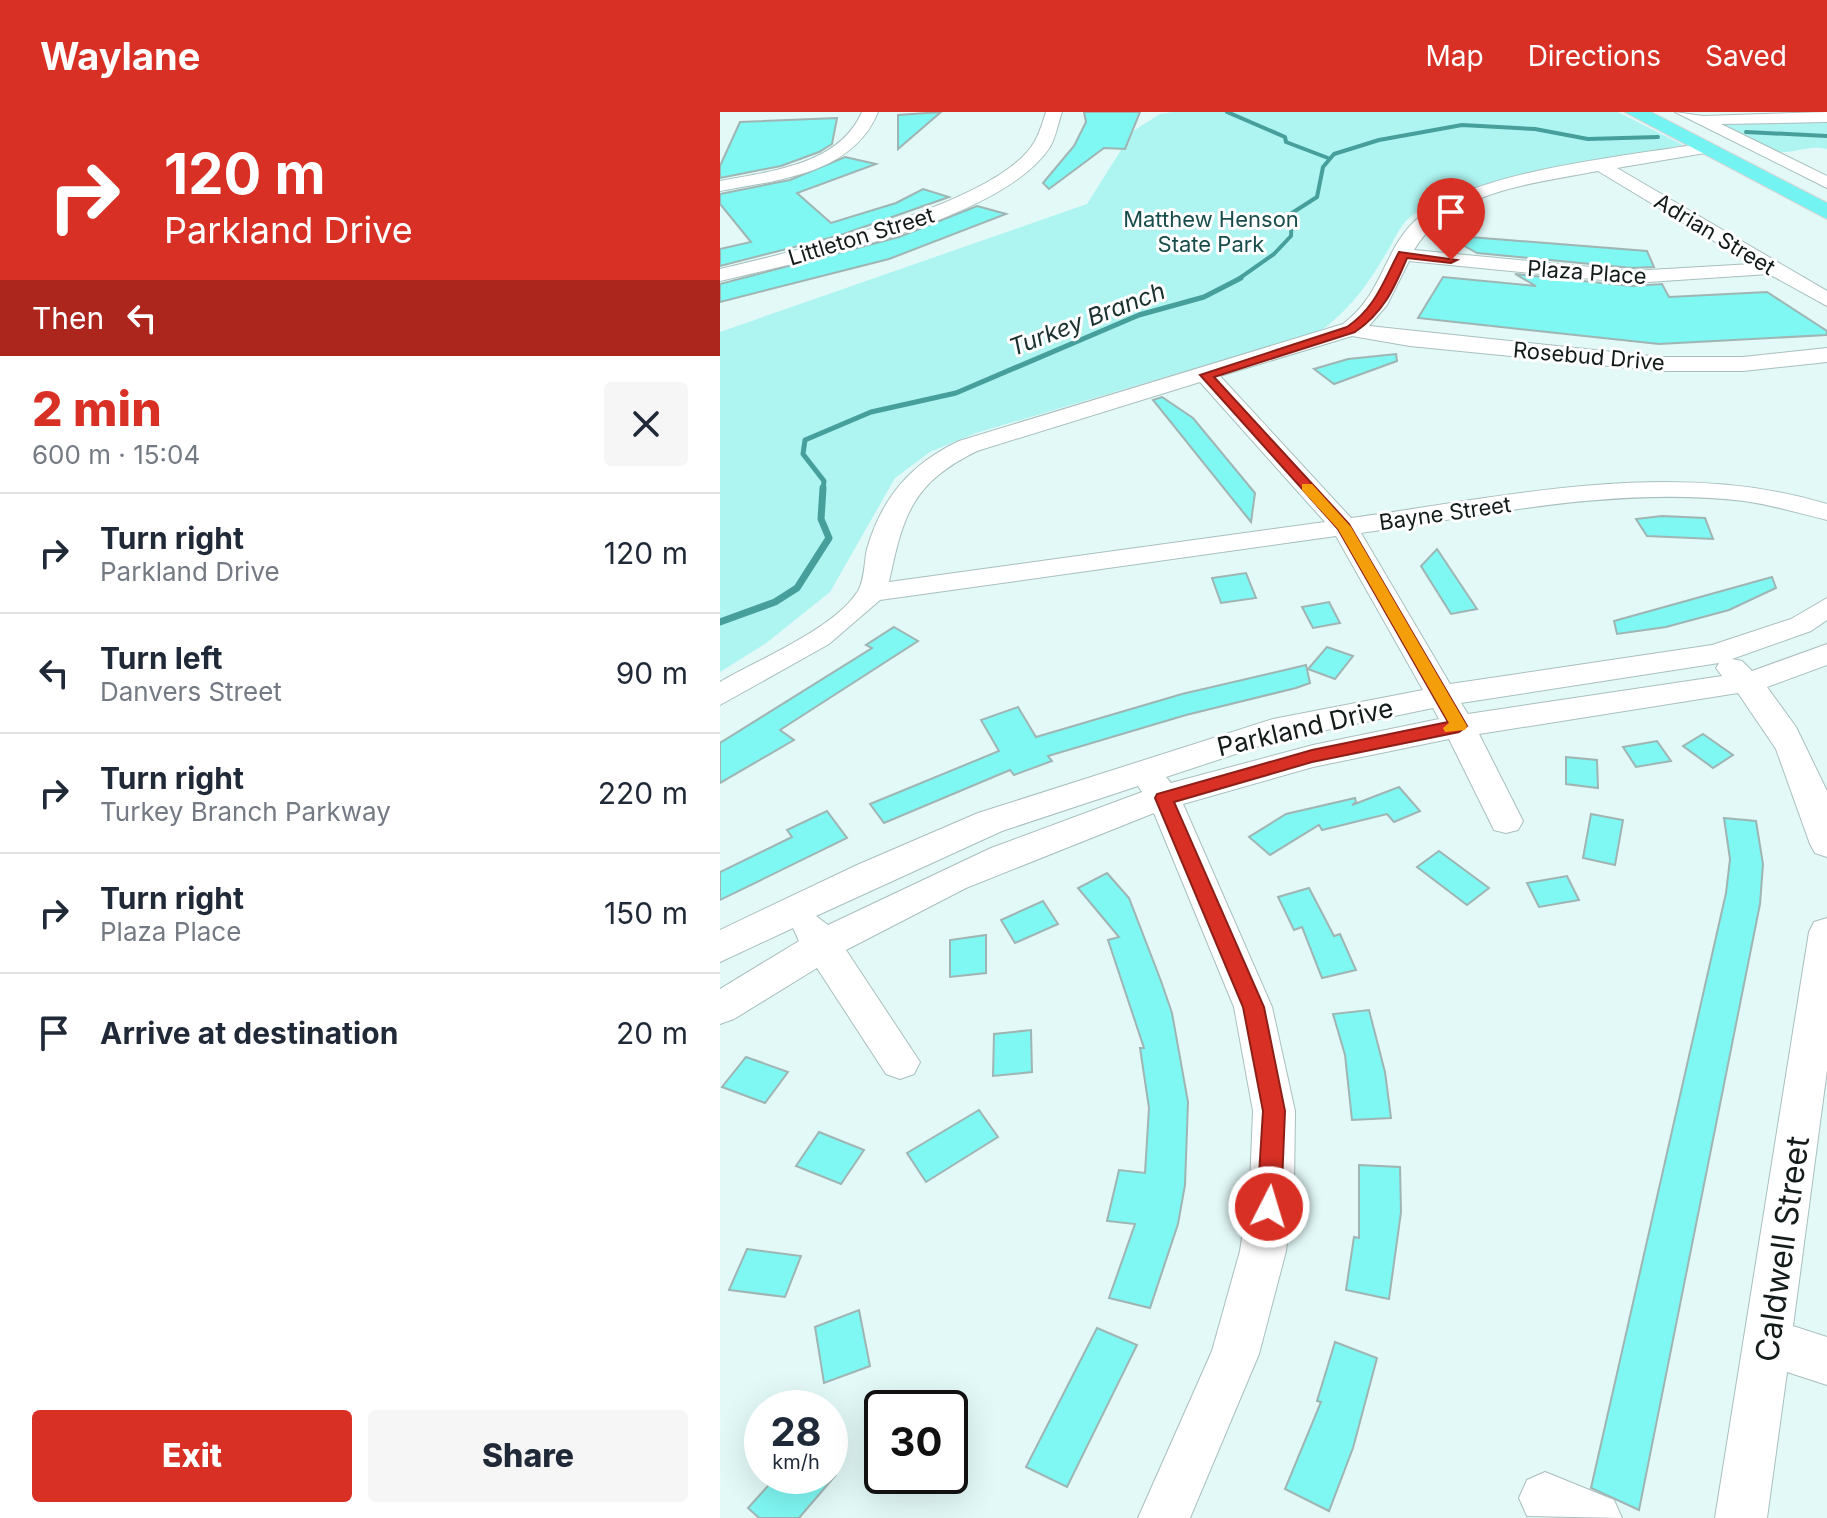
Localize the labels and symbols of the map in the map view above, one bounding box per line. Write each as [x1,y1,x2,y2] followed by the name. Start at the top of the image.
[1417,178,1485,260] pin
[1650,188,1780,280] street label: Adrian Street
[785,201,937,271] street label: Littleton Street
[1123,206,1299,257] park label: Matthew Henson State Park
[1526,255,1648,289] street label: Plaza Place
[1005,276,1169,362] water label: Turkey Branch
[1512,336,1666,376] street label: Rosebud Drive
[1377,491,1513,535] street label: Bayne Street
[1214,692,1396,762] street label: Parkland Drive
[1747,1134,1817,1364] street label: Caldwell Street
[1227,1165,1311,1249] position arrow
[864,1390,968,1494] speed limit sign: 30

